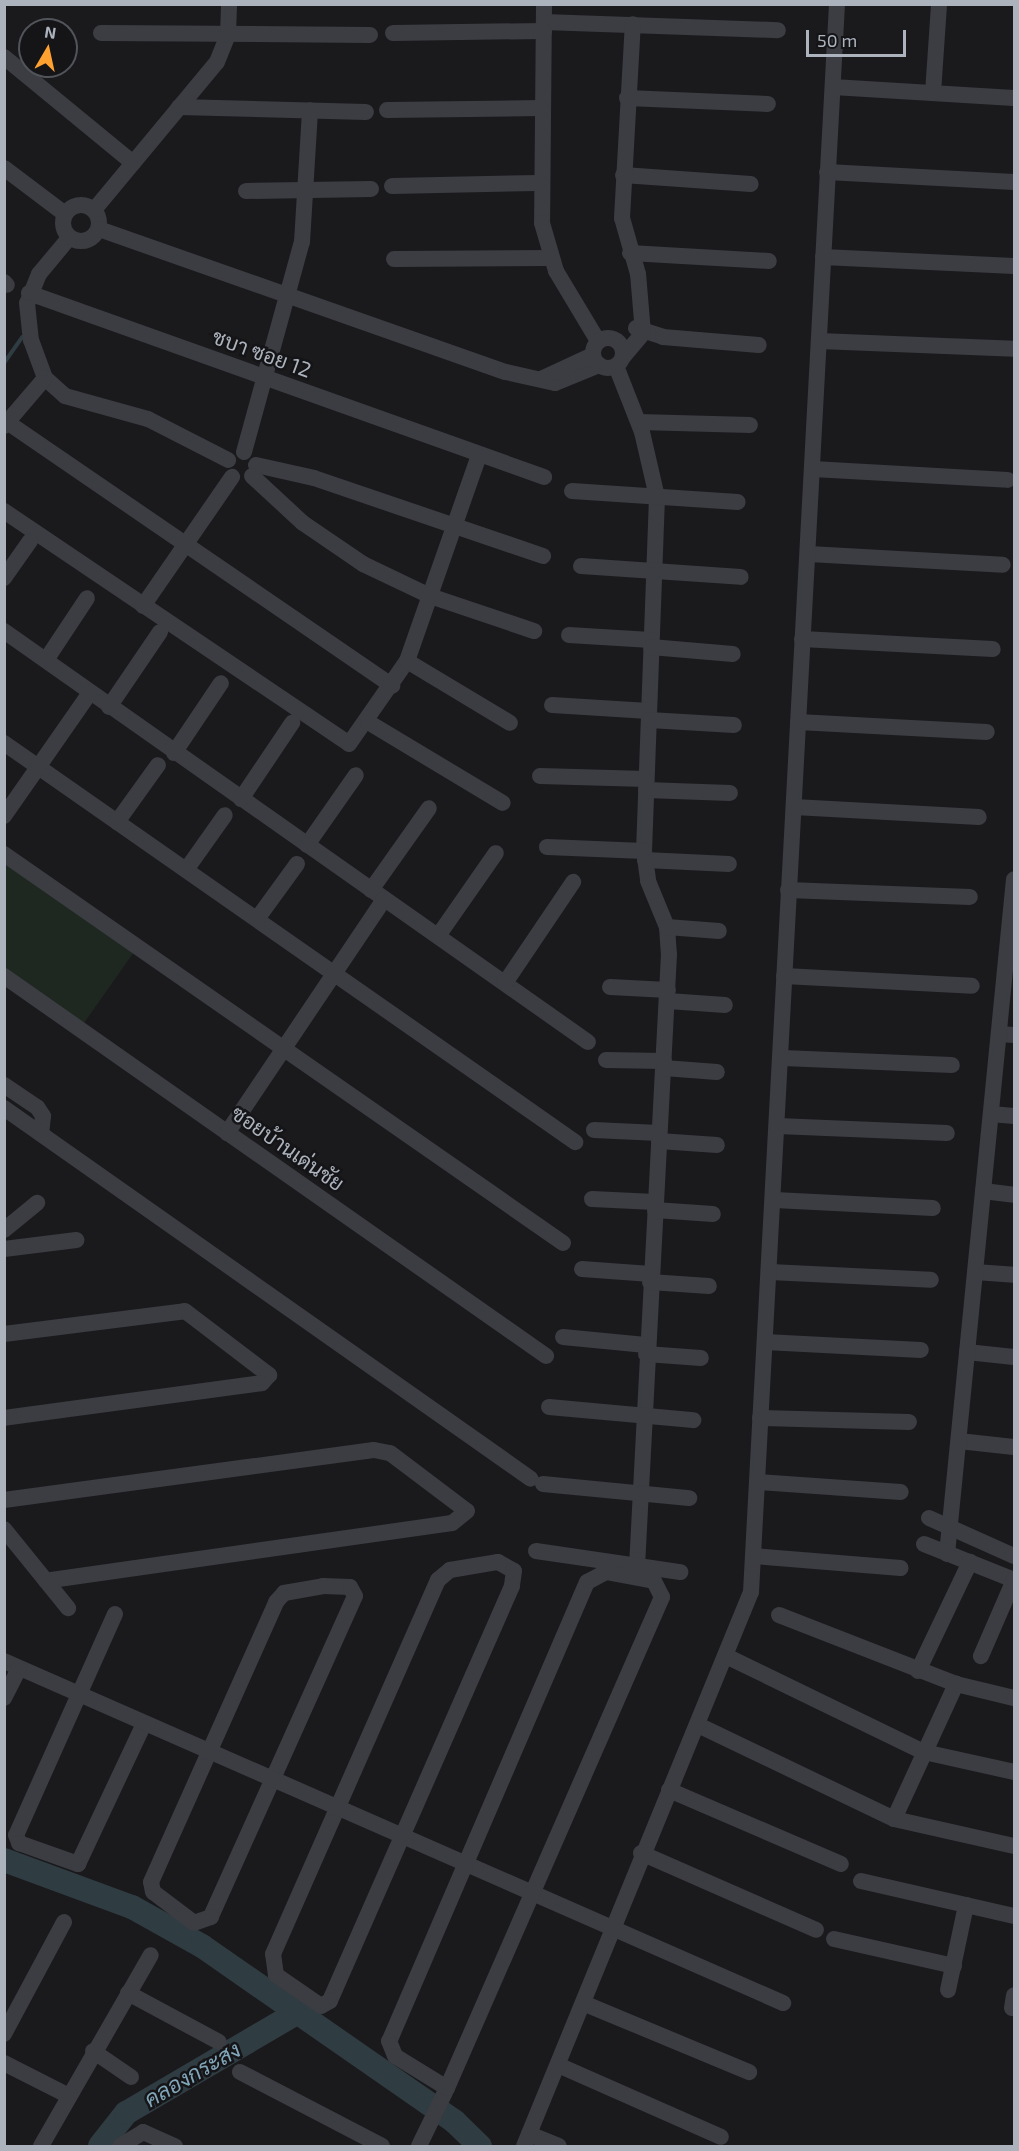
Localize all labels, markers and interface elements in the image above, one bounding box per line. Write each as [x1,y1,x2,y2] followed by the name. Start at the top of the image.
[18,18,78,78] north arrow
[809,18,910,56] scale bar
[43,21,58,42] text: N
[817,29,857,51] text: 50 m
[209,324,315,382] street label: ชบา ซอย 12
[227,1100,349,1196] street label: ซอยบ้านเด่นชัย
[139,2036,245,2112] water label: คลองกระสง

